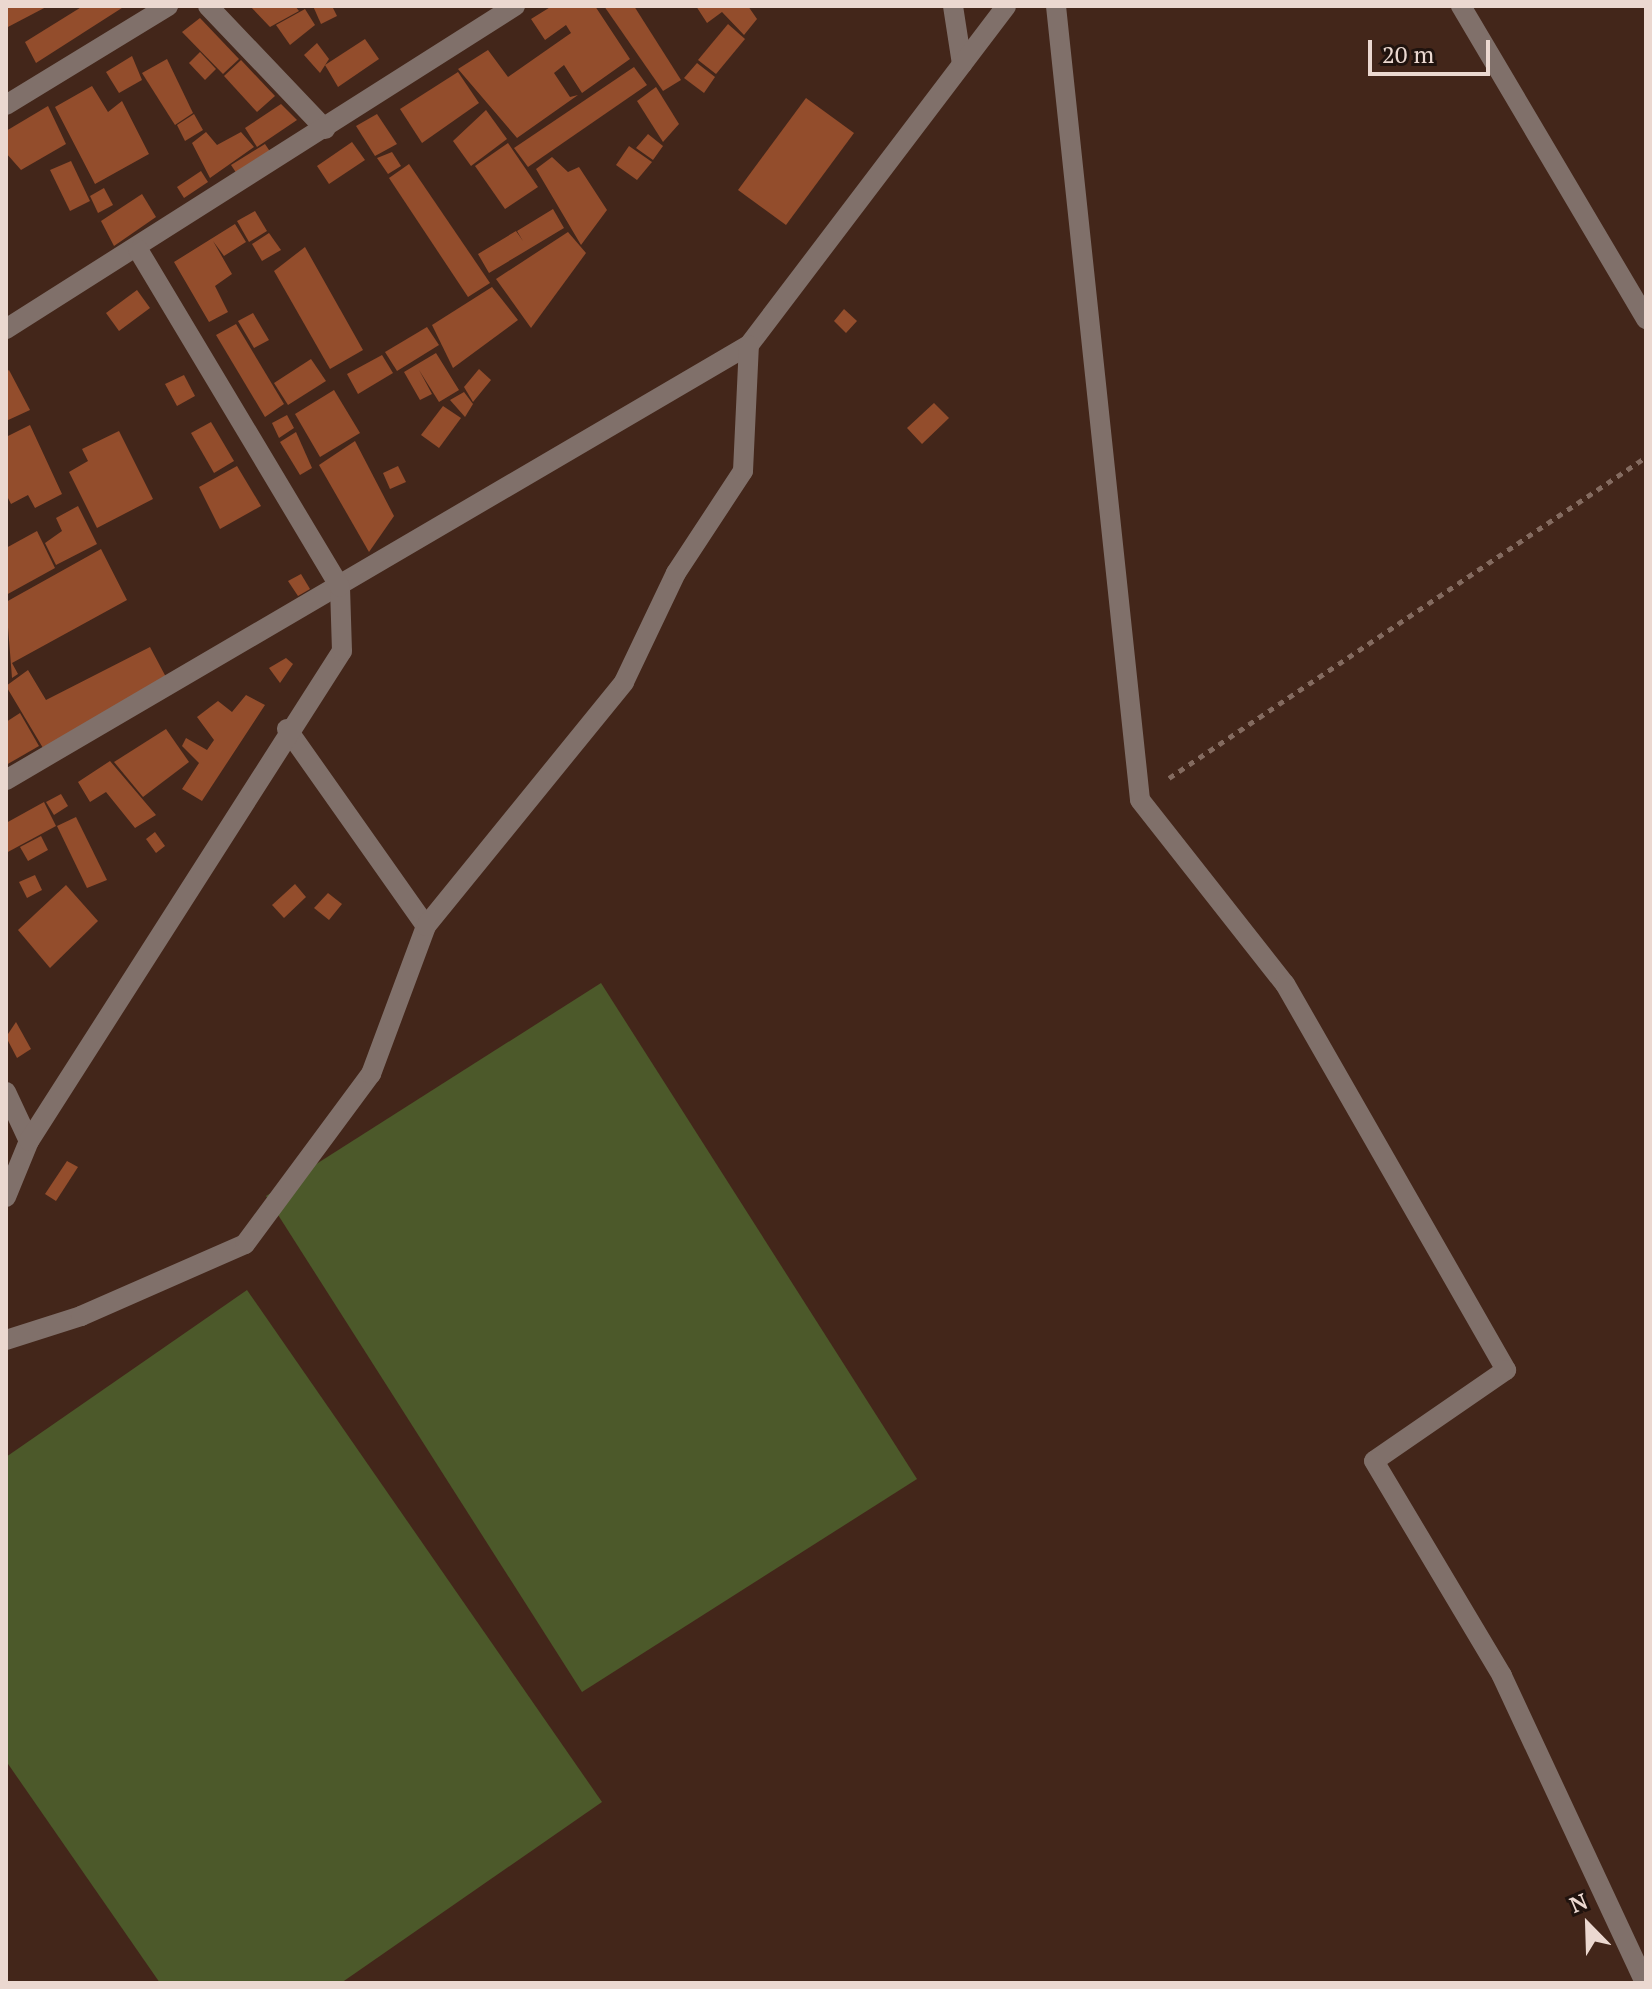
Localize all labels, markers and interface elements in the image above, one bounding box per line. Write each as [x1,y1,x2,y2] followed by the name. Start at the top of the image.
[1372,24,1494,74] scale bar
[1382,38,1434,70] text: 20 m
[1548,1885,1628,1965] north arrow
[1565,1886,1592,1919] text: N

